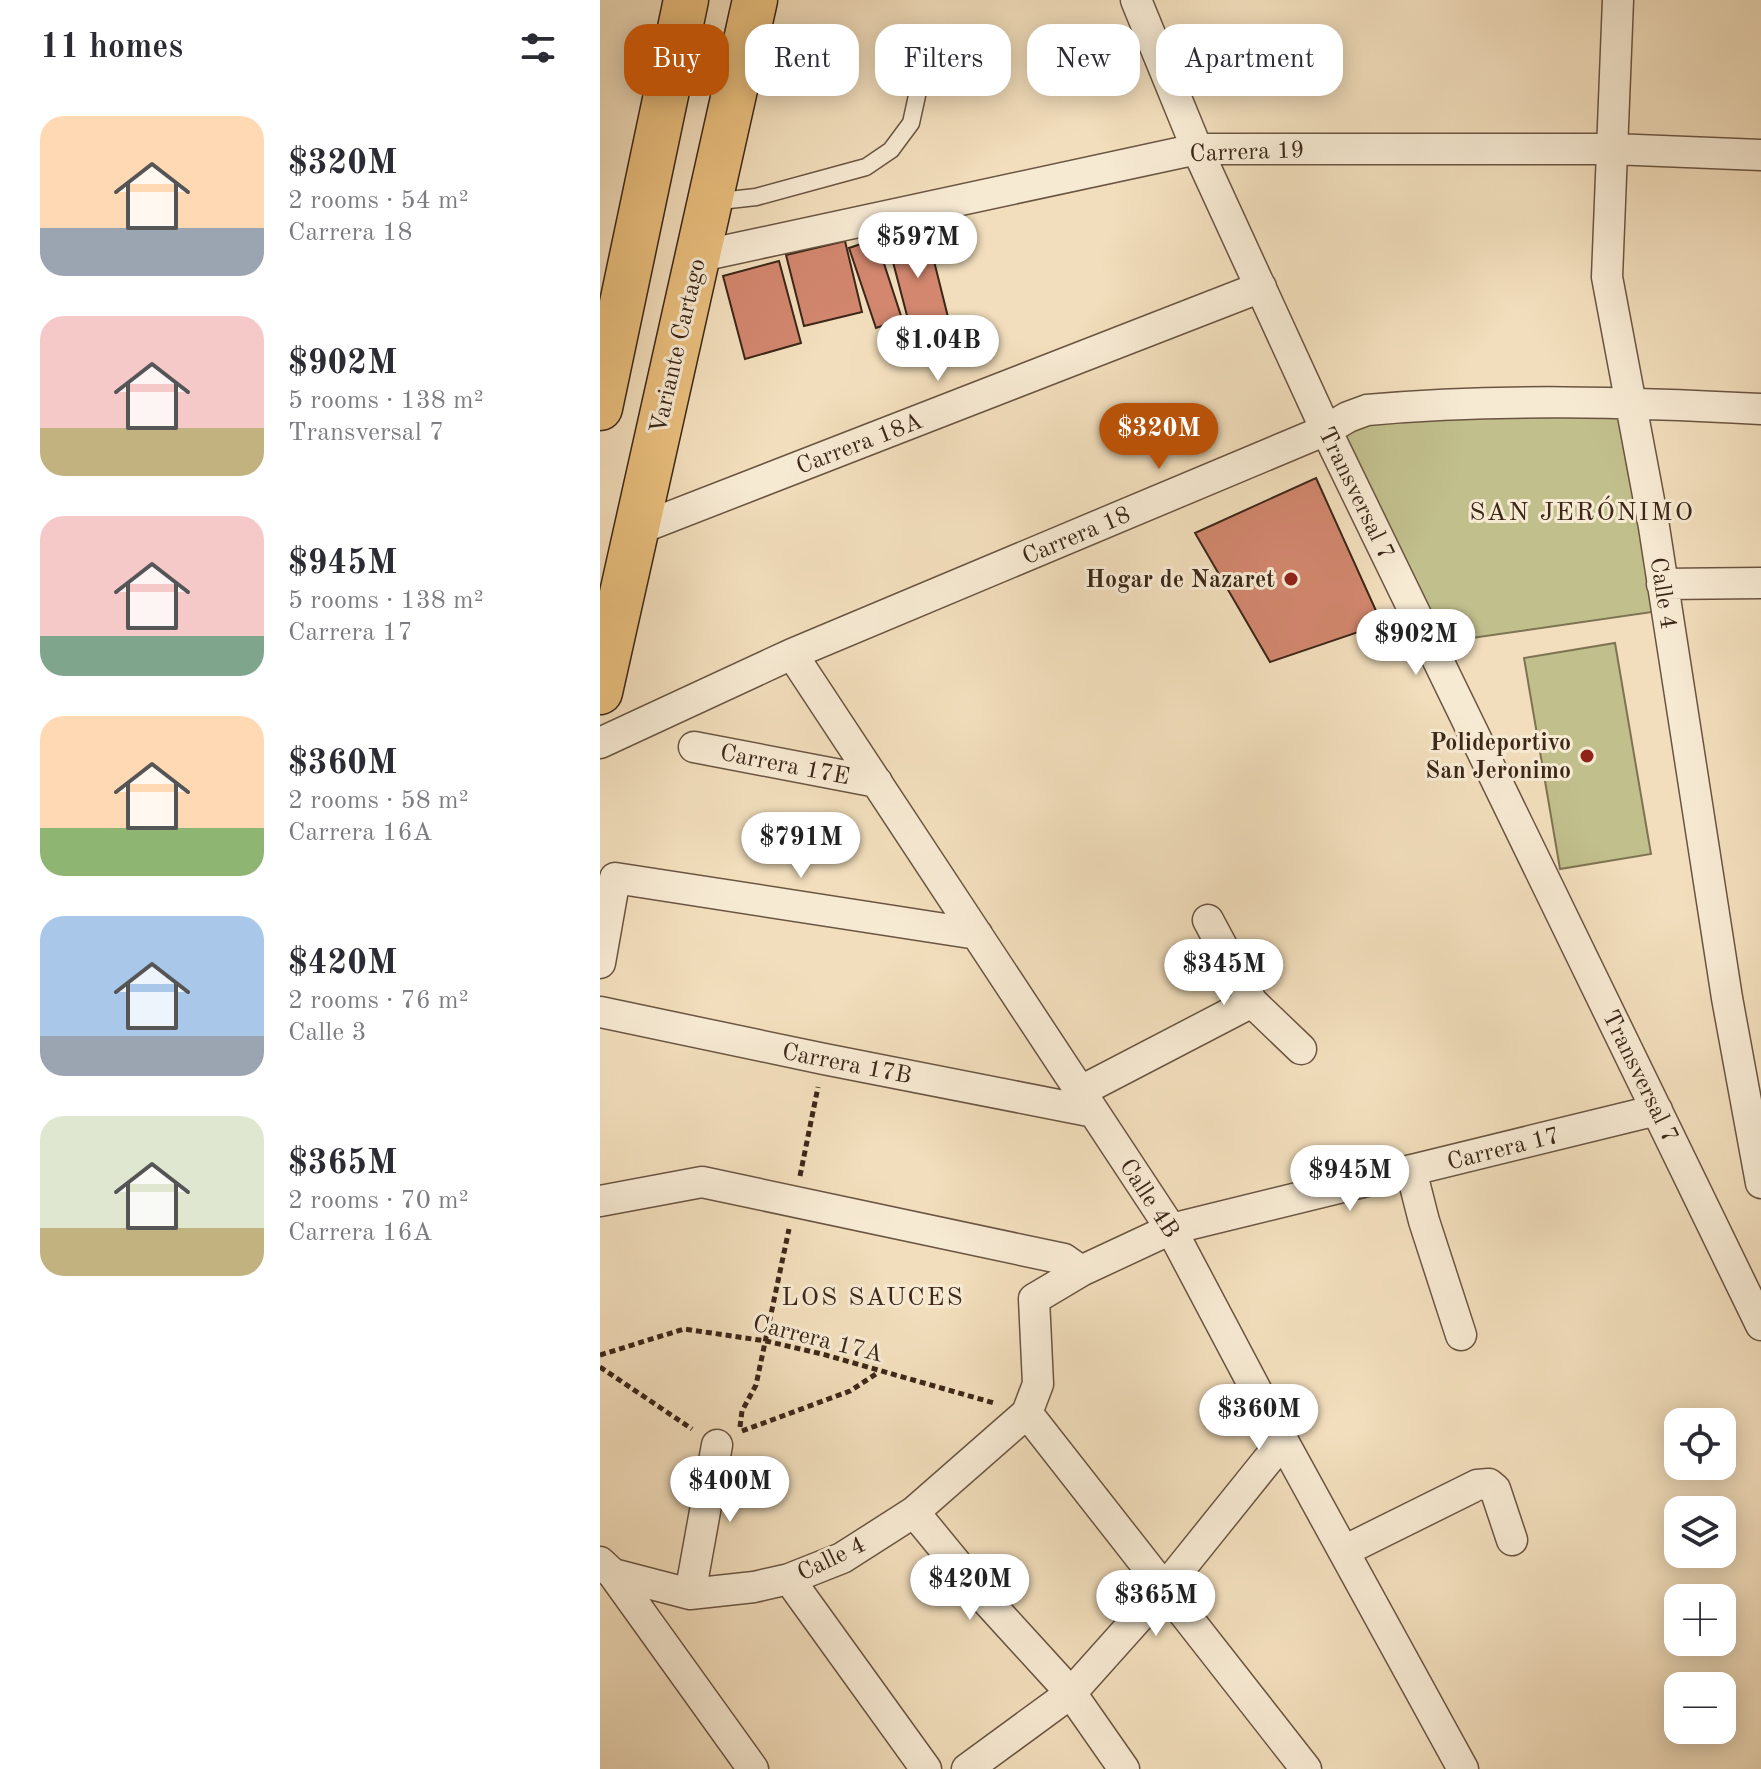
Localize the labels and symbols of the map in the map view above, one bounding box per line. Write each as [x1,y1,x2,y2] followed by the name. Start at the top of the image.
[1189,139,1305,167] street label: Carrera 19
[862,212,974,280] pin: $597M
[647,257,711,436] street label: Variante Cartago
[873,315,1003,383] pin: $1.04B
[1103,403,1215,471] pin: $320M
[793,410,926,480] street label: Carrera 18A
[1313,424,1398,564] street label: Transversal 7
[1469,495,1695,526] district label: SAN JERÓNIMO
[1019,503,1134,570] street label: Carrera 18
[1644,556,1680,631] street label: Calle 4
[1085,569,1275,593] place label: Hogar de Nazaret
[1282,570,1300,588] marker: Hogar de Nazaret
[1360,609,1472,677] pin: $902M
[1425,732,1571,784] place label: Polideportivo San Jeronimo
[718,742,851,790] street label: Carrera 17E
[1578,747,1596,765] marker: Polideportivo San Jeronimo
[745,812,857,880] pin: $791M
[1168,939,1280,1007] pin: $345M
[1597,1007,1682,1147] street label: Transversal 7
[780,1041,913,1089] street label: Carrera 17B
[1445,1124,1562,1175] street label: Carrera 17
[1294,1145,1406,1213] pin: $945M
[1114,1155,1183,1243] street label: Calle 4B
[781,1285,965,1311] district label: LOS SAUCES
[750,1312,885,1368] street label: Carrera 17A
[1203,1384,1315,1452] pin: $360M
[674,1456,786,1524] pin: $400M
[794,1533,870,1586] street label: Calle 4
[914,1554,1026,1622] pin: $420M
[1100,1570,1212,1638] pin: $365M

